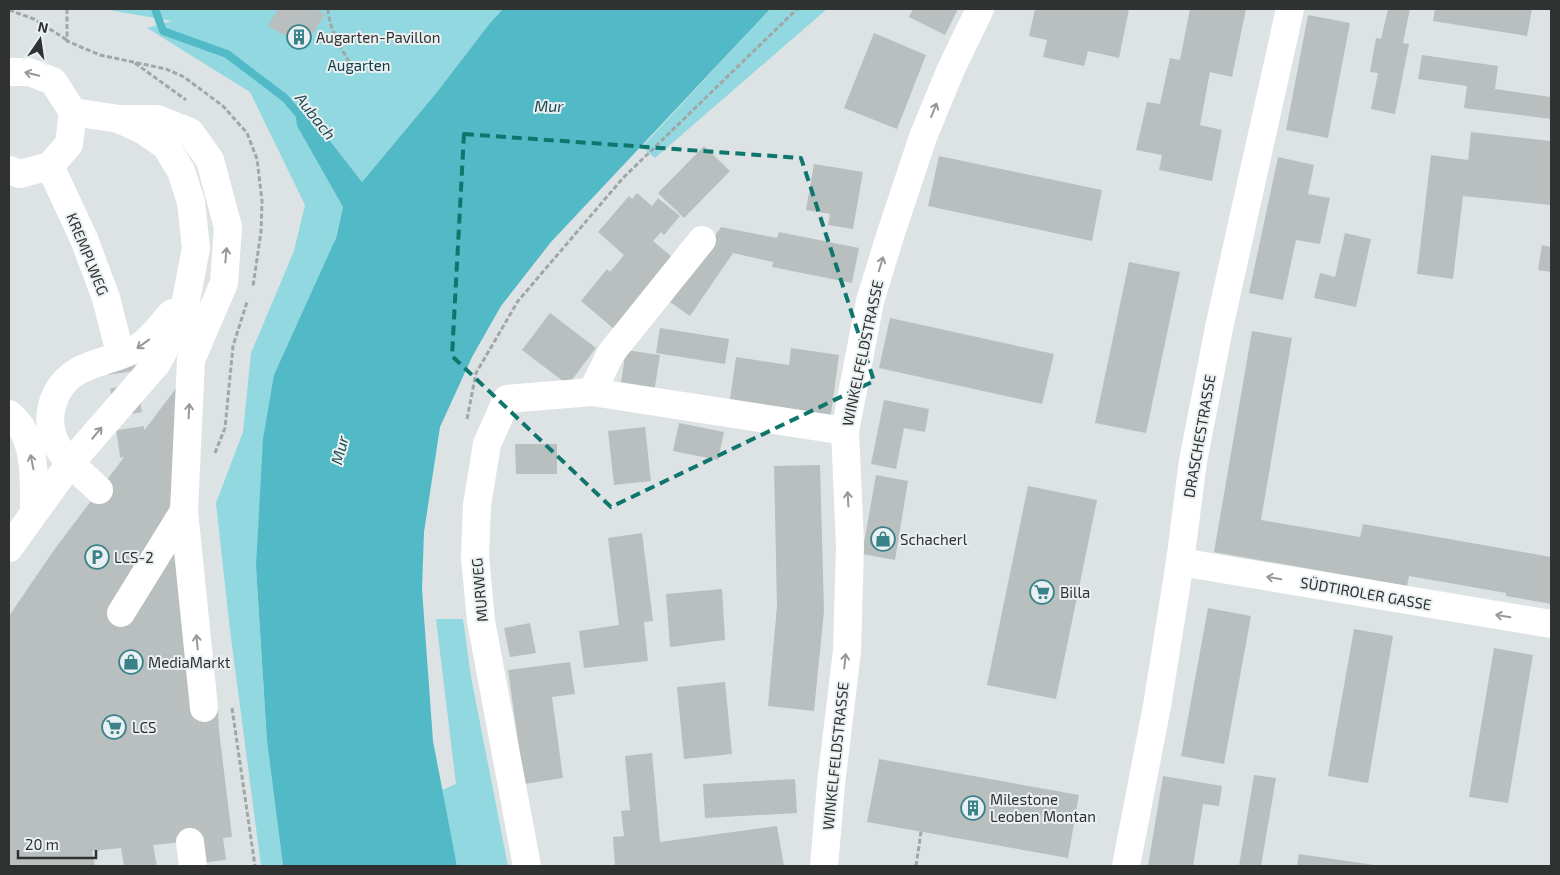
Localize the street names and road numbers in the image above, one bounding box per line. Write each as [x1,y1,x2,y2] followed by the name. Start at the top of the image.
[63,210,113,298] street label: KREMPLWEG
[838,278,886,428] street label: WINKELFELDSTRASSE
[1179,373,1219,499] street label: DRASCHESTRASSE
[467,557,491,623] street label: MURWEG
[1299,573,1433,613] street label: SÜDTIROLER GASSE
[818,681,852,831] street label: WINKELFELDSTRASSE

